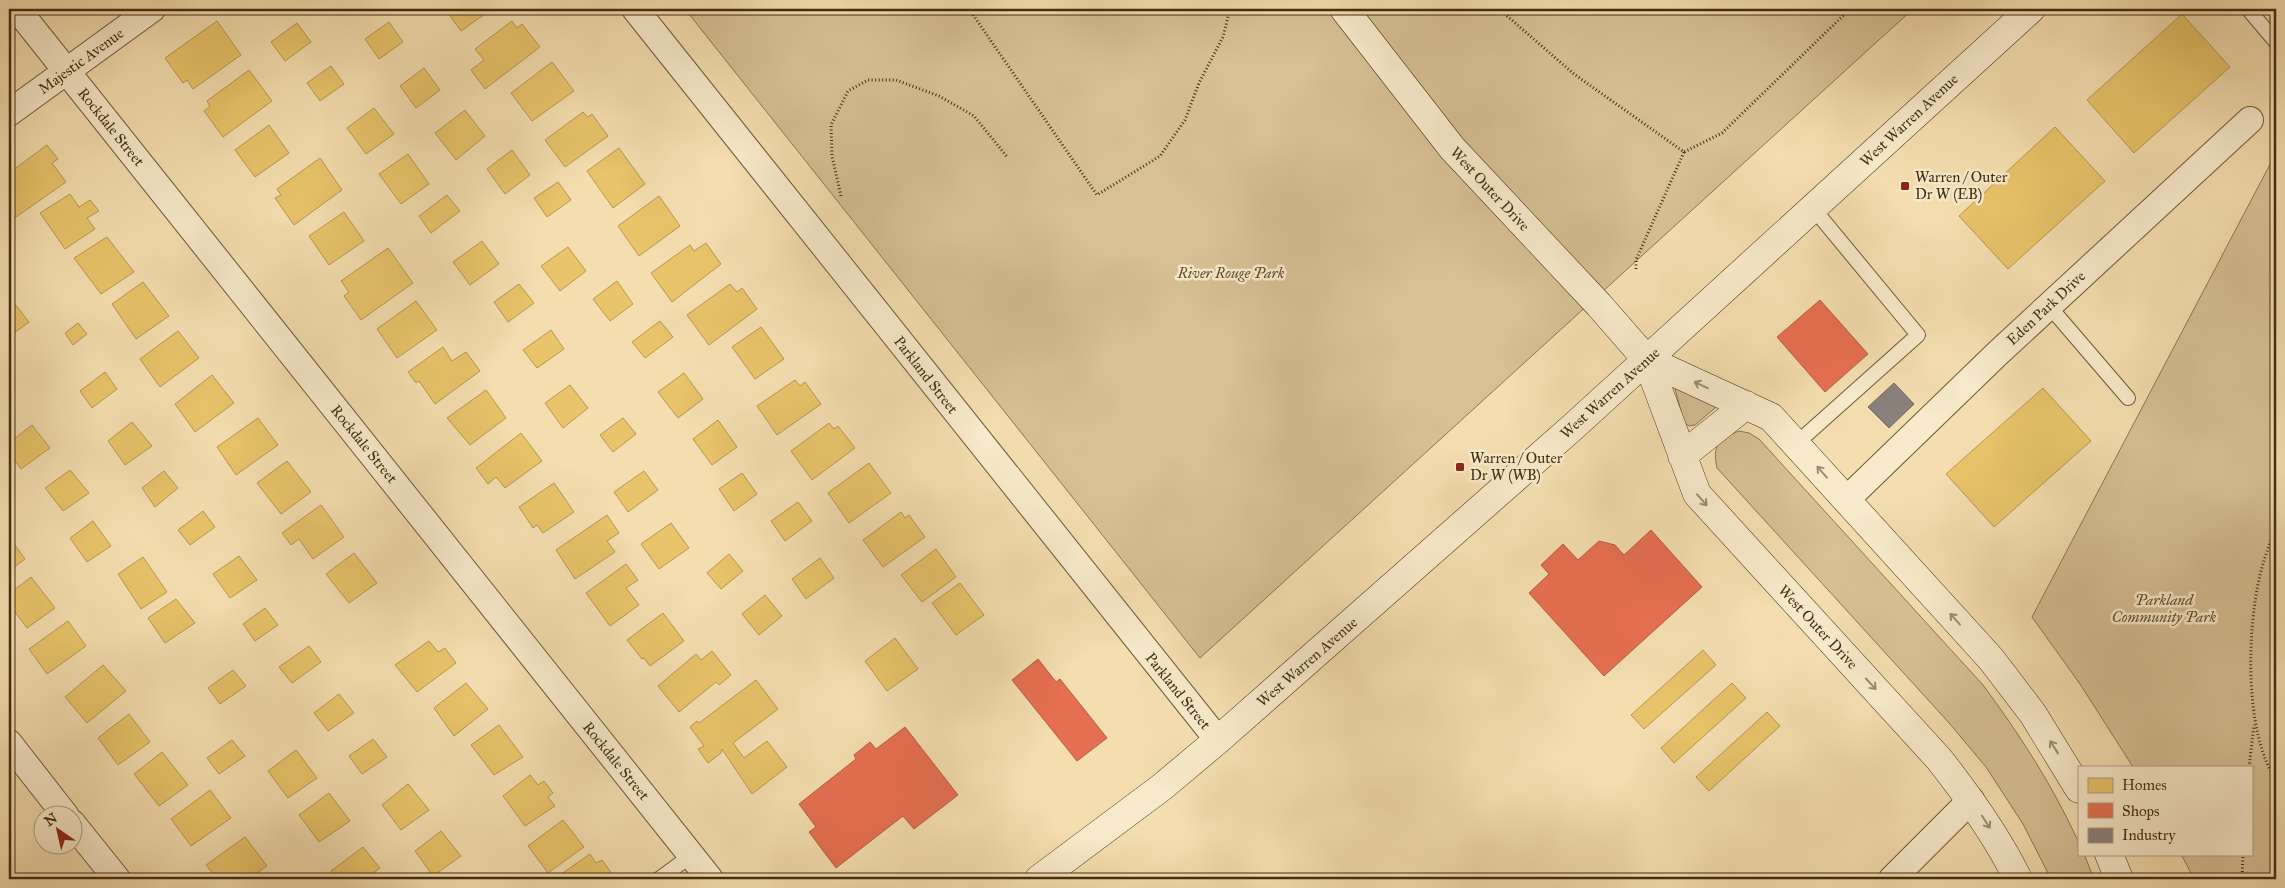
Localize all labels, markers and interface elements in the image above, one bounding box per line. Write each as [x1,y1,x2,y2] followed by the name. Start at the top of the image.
[35,24,127,98] street label: Majestic Avenue
[1856,70,1962,170] street label: West Warren Avenue
[74,84,149,170] street label: Rockdale Street
[1446,143,1534,235] street label: West Outer Drive
[1915,168,2008,204] place label: Warren / Outer Dr W (EB)
[1899,180,1911,192] marker: Warren / Outer Dr W (EB)
[1177,264,1285,282] park label: River Rouge Park
[2003,267,2089,349] street label: Eden Park Drive
[890,333,962,418] street label: Parkland Street
[1557,344,1663,442] street label: West Warren Avenue
[1694,379,1709,389] one-way arrow
[327,401,402,487] street label: Rockdale Street
[1470,449,1563,485] place label: Warren / Outer Dr W (WB)
[1454,461,1466,473] marker: Warren / Outer Dr W (WB)
[1817,466,1828,479] one-way arrow
[1696,493,1708,506] one-way arrow
[1774,581,1862,673] street label: West Outer Drive
[2112,591,2217,626] park label: Parkland Community Park
[1253,613,1361,711] street label: West Warren Avenue
[1949,613,1960,626] one-way arrow
[1142,649,1215,734] street label: Parkland Street
[1865,678,1877,691] one-way arrow
[579,718,654,804] street label: Rockdale Street
[2048,741,2058,755] one-way arrow
[2078,766,2252,856] legend
[2122,776,2167,794] text: Homes
[2122,802,2160,820] text: Shops
[32,806,82,856] north arrow
[41,809,61,830] text: N
[1981,815,1991,829] one-way arrow
[2122,826,2176,844] text: Industry

